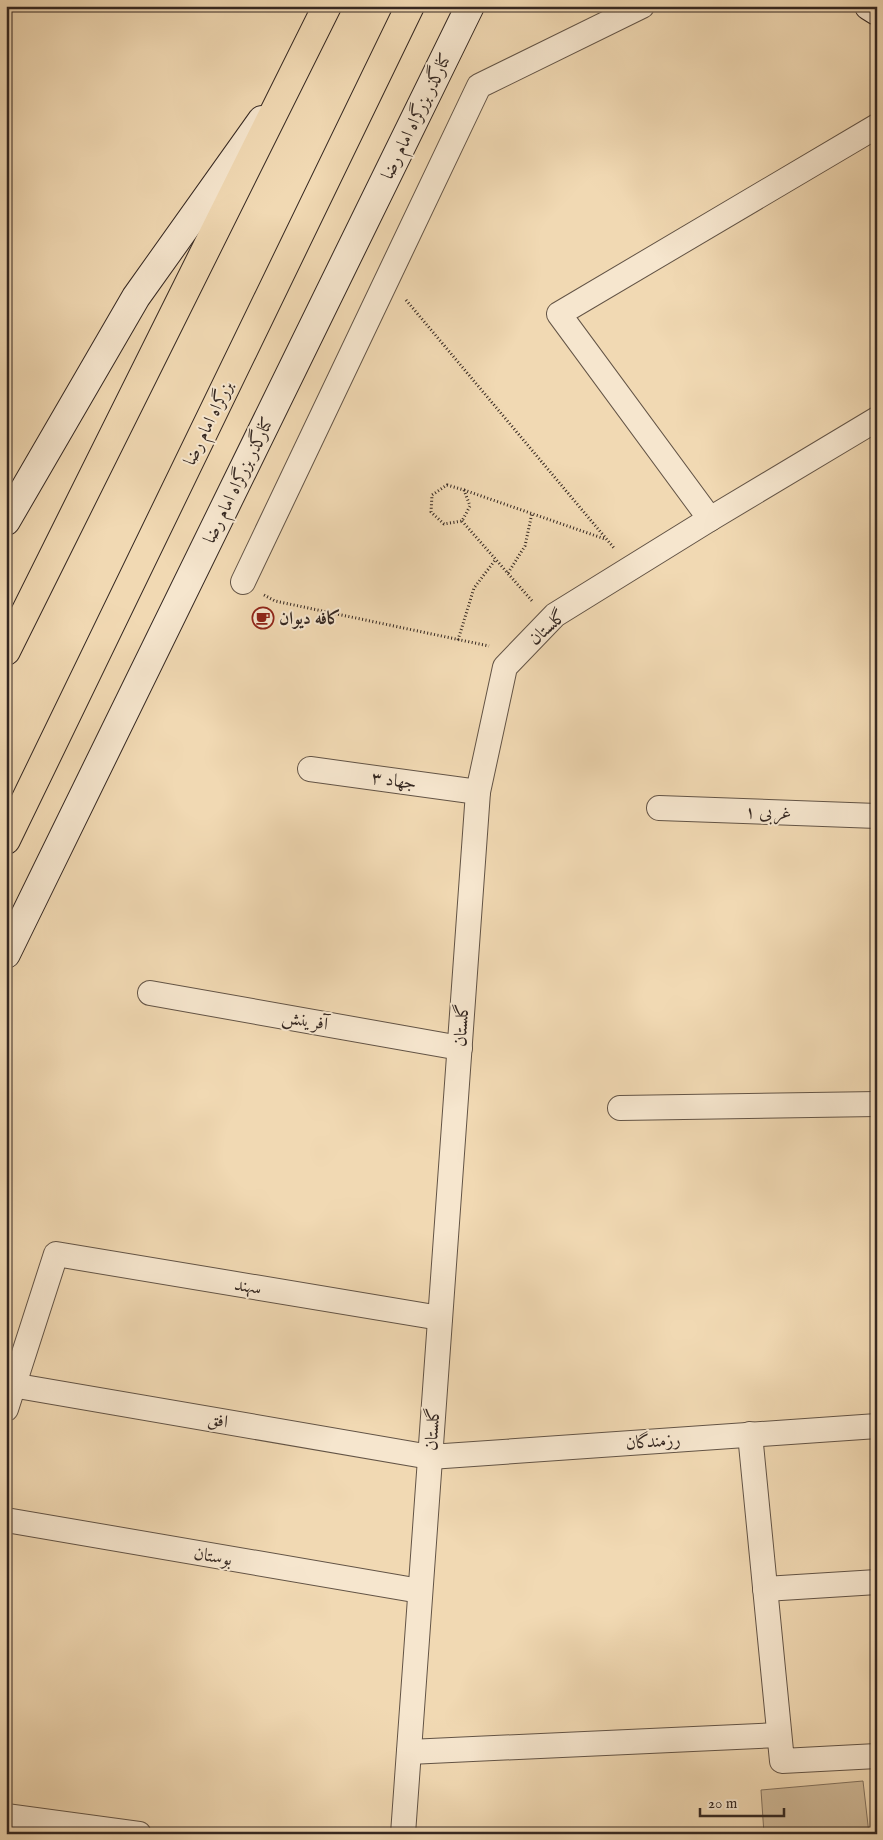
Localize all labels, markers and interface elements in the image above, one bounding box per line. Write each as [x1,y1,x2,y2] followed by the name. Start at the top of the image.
[374,48,461,185] street label: کنارگذر بزرگراه امام رضا
[177,377,242,471] street label: بزرگراه امام رضا
[196,412,283,549] street label: کنارگذر بزرگراه امام رضا
[524,604,572,651] street label: گلستان
[251,606,275,630] cafe icon: کافه دیوان
[279,608,341,631] place label: کافه دیوان
[370,767,418,796] street label: جهاد ۳
[744,801,792,826] street label: غربی ۱
[449,1003,475,1047] street label: گلستان
[280,1006,332,1037] street label: آفرینش
[232,1274,263,1301] street label: سهند
[420,1407,446,1451] street label: گلستان
[206,1408,230,1435] street label: افق
[625,1428,681,1456] street label: رزمندگان
[192,1543,234,1572] street label: بوستان
[700,1785,784,1817] scale bar
[708,1794,738,1813] text: 20 m

